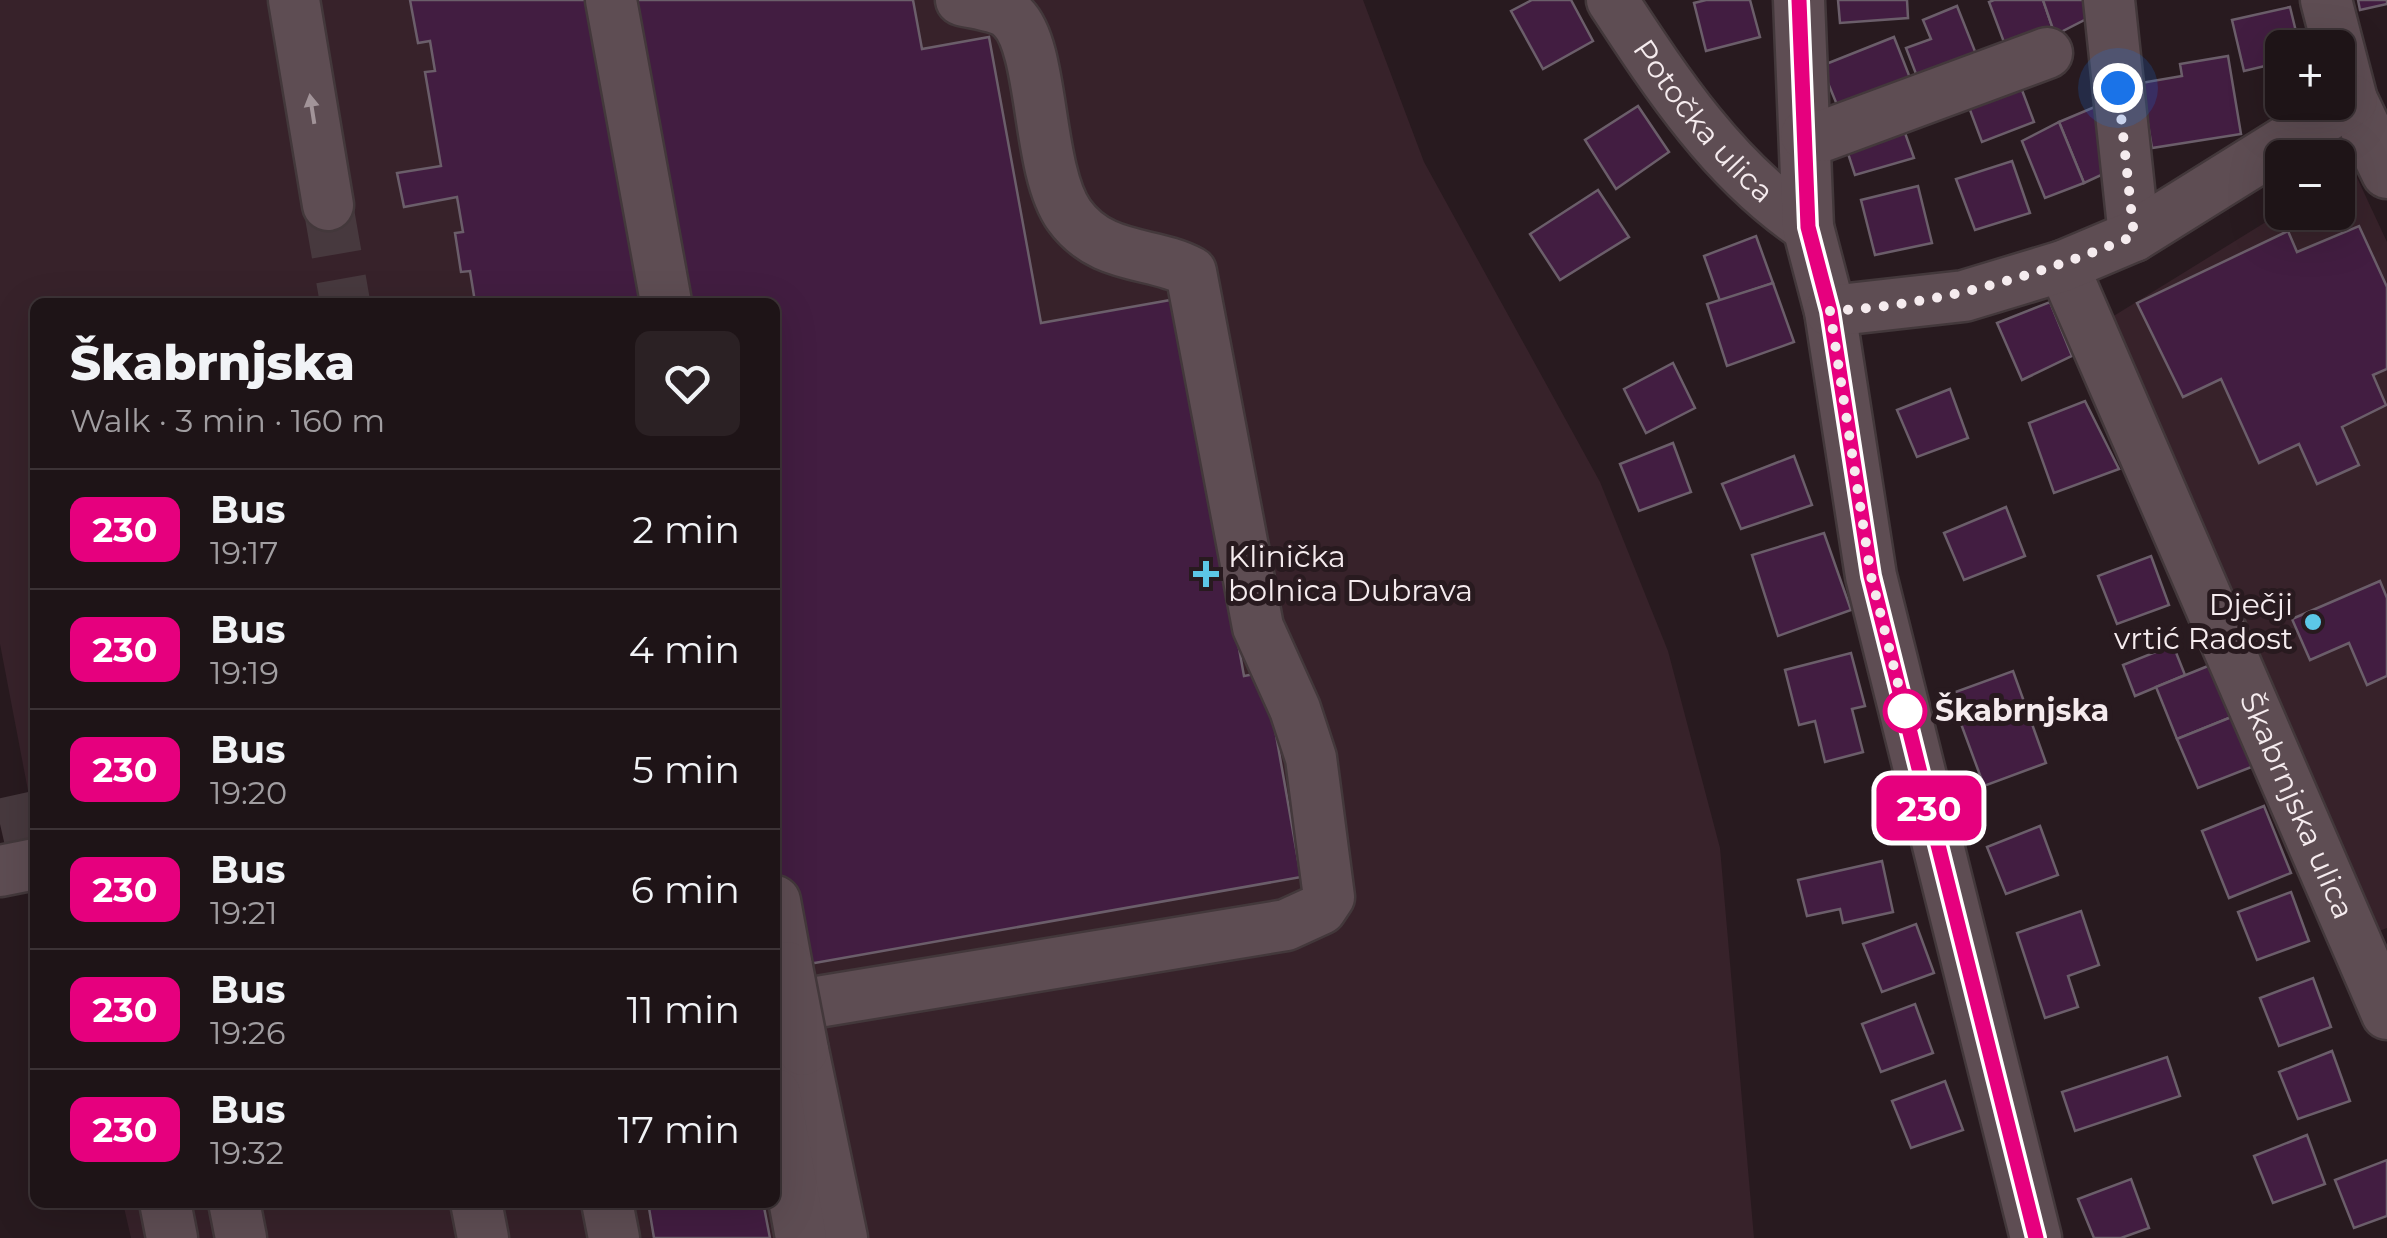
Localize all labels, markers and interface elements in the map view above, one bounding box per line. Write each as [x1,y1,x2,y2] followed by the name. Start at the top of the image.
[2265,30,2355,230] map controls
[2265,30,2355,120] button: +
[1625,32,1781,210] street label: Potočka ulica
[2093,63,2143,113] your location
[304,93,319,124] one-way arrow
[2265,140,2355,230] button: −
[635,331,740,436] button: heart
[70,334,355,392] text: Škabrnjska
[70,401,385,440] text: Walk · 3 min · 160 m
[210,486,285,533] text: Bus
[632,506,740,553] text: 2 min
[92,508,158,551] text: 230
[210,533,278,572] text: 19:17
[1228,538,1473,609] place label: Klinička bolnica Dubrava
[1193,561,1219,587] marker: Klinička bolnica Dubrava
[2114,586,2293,657] place label: Dječji vrtić Radost
[210,606,285,653] text: Bus
[2302,611,2324,633] marker: Dječji vrtić Radost
[629,626,740,673] text: 4 min
[92,628,158,671] text: 230
[210,653,279,692] text: 19:19
[2232,686,2362,924] street label: Škabrnjska ulica
[1884,690,1926,732] marker: Škabrnjska
[1935,692,2109,729] place label: Škabrnjska
[210,726,285,773] text: Bus
[632,746,740,793] text: 5 min
[92,748,158,791] text: 230
[210,773,287,812] text: 19:20
[1872,776,1986,840] line badge: 230
[1896,787,1962,830] text: 230
[210,846,285,893] text: Bus
[631,866,740,913] text: 6 min
[92,868,158,911] text: 230
[210,893,278,932] text: 19:21
[210,966,285,1013] text: Bus
[626,986,740,1033] text: 11 min
[92,988,158,1031] text: 230
[210,1013,285,1052] text: 19:26
[210,1086,285,1133] text: Bus
[618,1106,740,1153] text: 17 min
[92,1108,158,1151] text: 230
[210,1133,284,1172] text: 19:32

